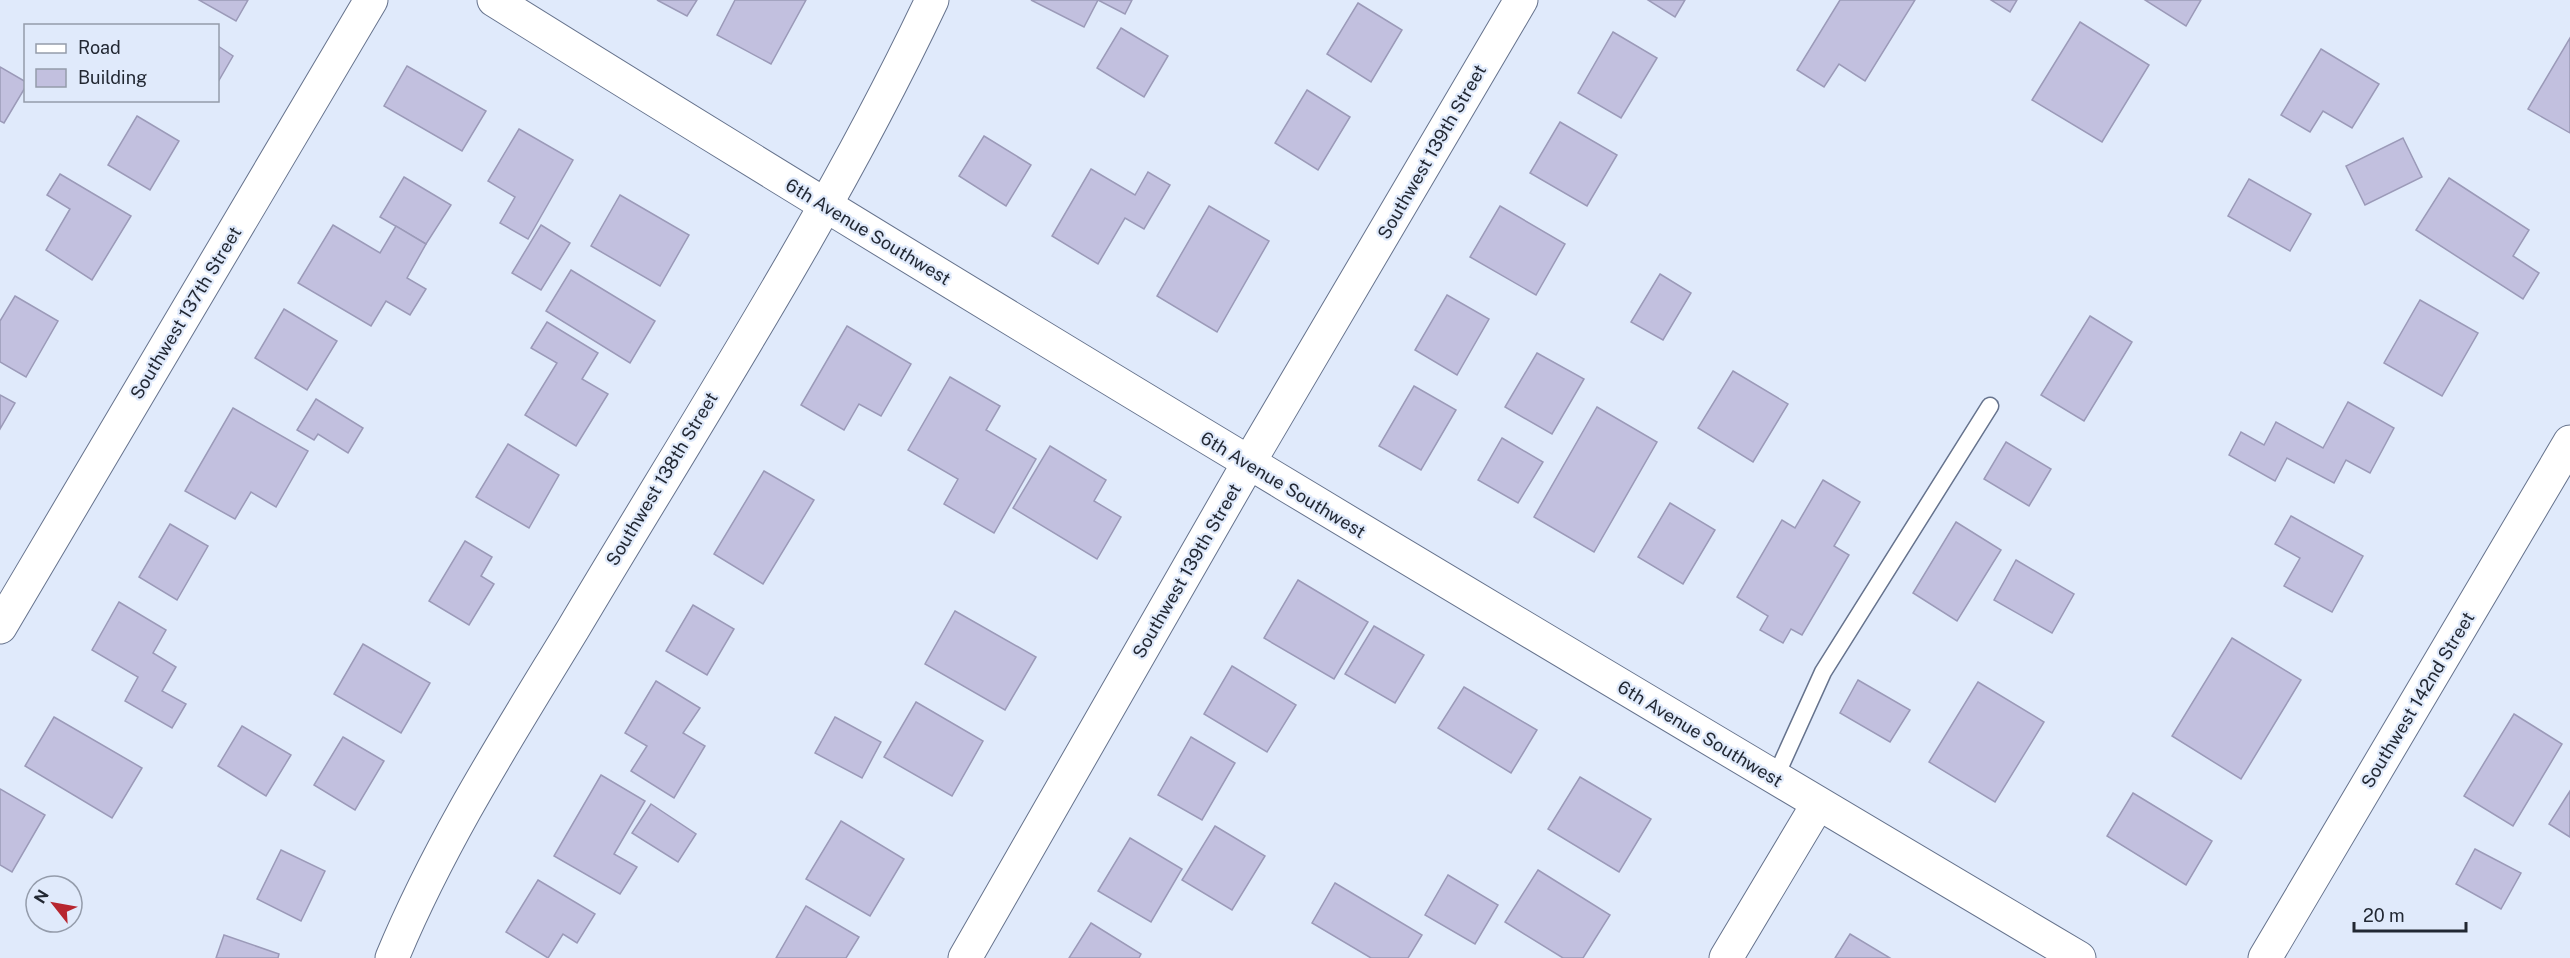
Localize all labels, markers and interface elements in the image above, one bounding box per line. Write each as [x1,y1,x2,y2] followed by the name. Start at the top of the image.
[24,24,219,102] legend
[78,37,121,58] text: Road
[1373,61,1490,243] street label: Southwest 139th Street
[78,67,147,88] text: Building
[782,174,955,289] street label: 6th Avenue Southwest
[126,223,245,403] street label: Southwest 137th Street
[601,388,722,569] street label: Southwest 138th Street
[1197,427,1370,542] street label: 6th Avenue Southwest
[1128,480,1245,662] street label: Southwest 139th Street
[2357,608,2478,791] street label: Southwest 142nd Street
[1614,676,1787,791] street label: 6th Avenue Southwest
[24,874,84,934] north arrow
[30,886,53,907] text: N
[2354,895,2466,933] scale bar
[2363,905,2405,926] text: 20 m

